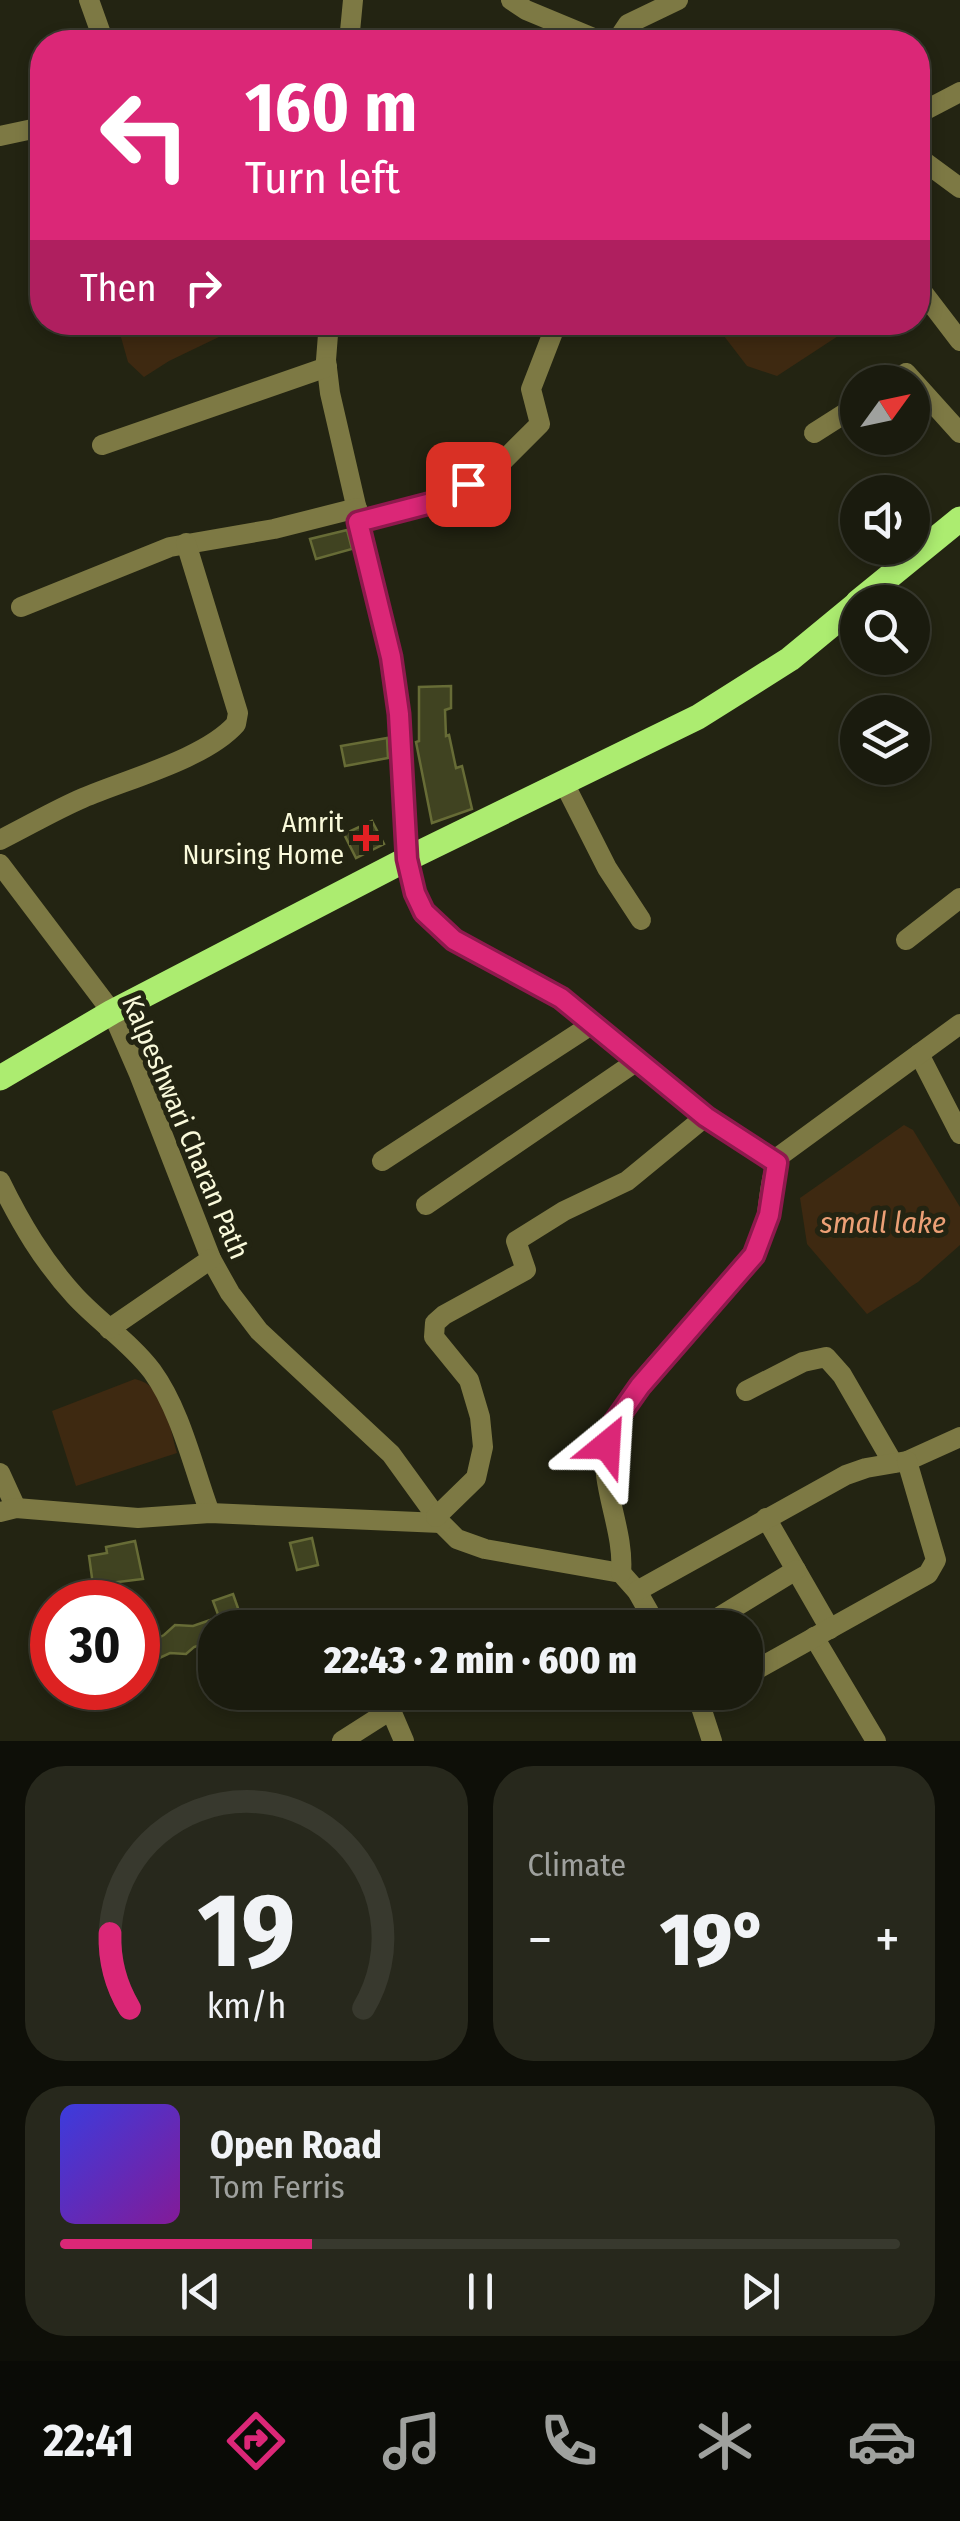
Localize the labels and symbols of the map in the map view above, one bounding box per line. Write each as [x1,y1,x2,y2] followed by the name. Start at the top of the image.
[840,365,930,455] north arrow
[426,442,511,527] pin
[182,806,345,871] place label: Amrit Nursing Home
[353,825,379,851] marker: Amrit Nursing Home
[115,990,256,1264] street label: Kalpeshwari Charan Path
[819,1205,946,1241] water label: small lake
[555,1393,659,1497] position arrow
[30,1580,160,1710] speed limit sign: 30

